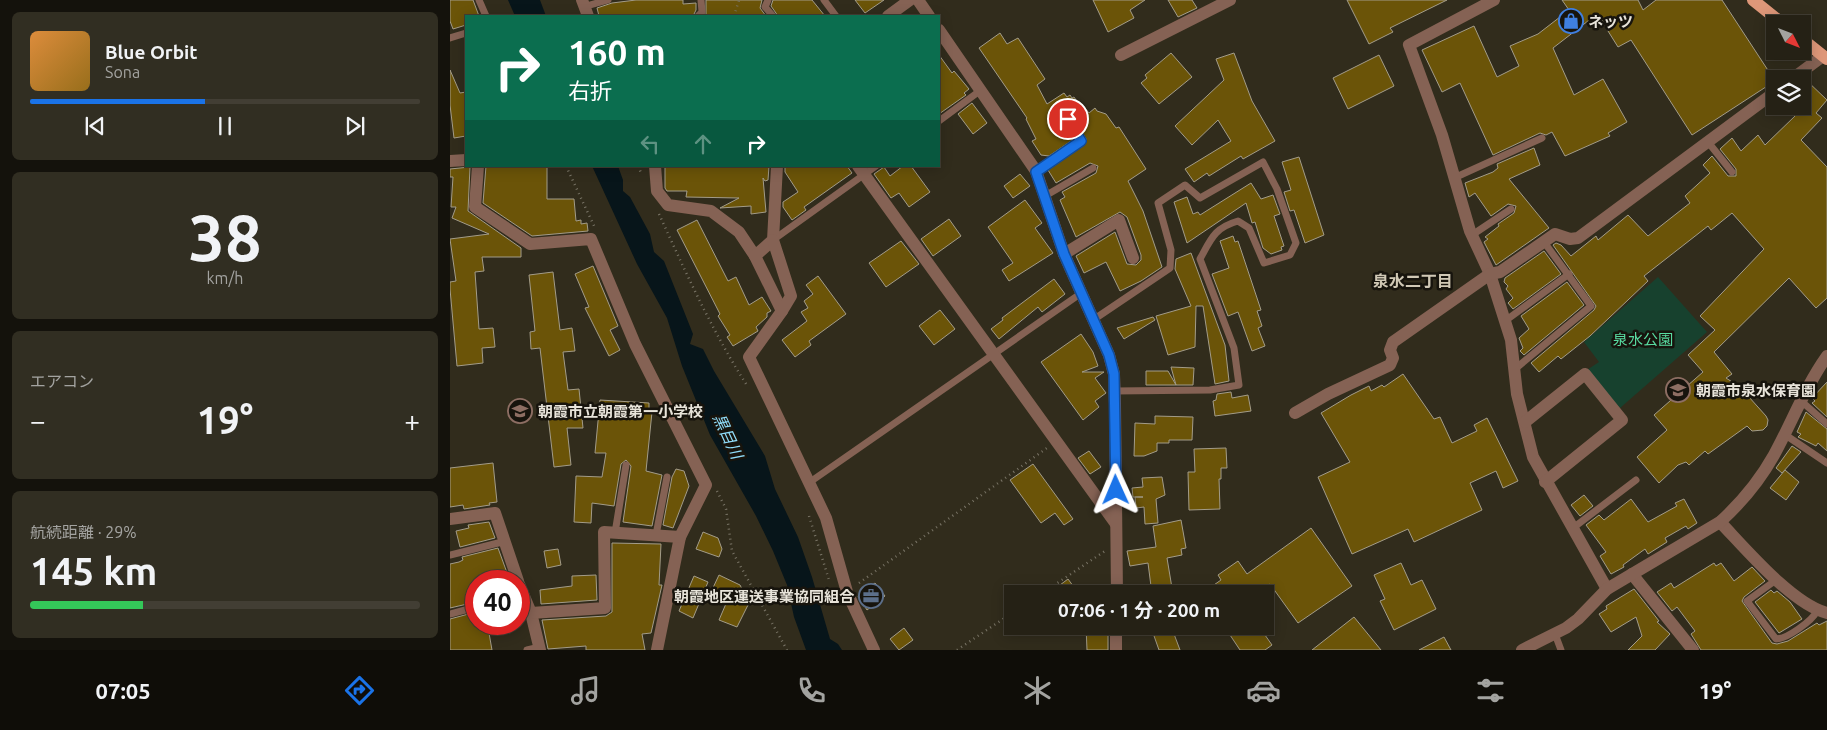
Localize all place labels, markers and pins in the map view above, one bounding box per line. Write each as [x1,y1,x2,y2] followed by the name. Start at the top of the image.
[1558,8,1584,34] shop icon: ネッツ
[1588,13,1633,30] place label: ネッツ
[1047,98,1089,140] pin
[1665,377,1691,403] school or university icon: 朝霞市泉水保育園
[1696,382,1816,399] place label: 朝霞市泉水保育園
[507,398,533,424] school or university icon: 朝霞市立朝霞第一小学校
[538,403,703,420] place label: 朝霞市立朝霞第一小学校
[858,583,884,609] office icon: 朝霞地区運送事業協同組合
[674,588,855,605] place label: 朝霞地区運送事業協同組合

